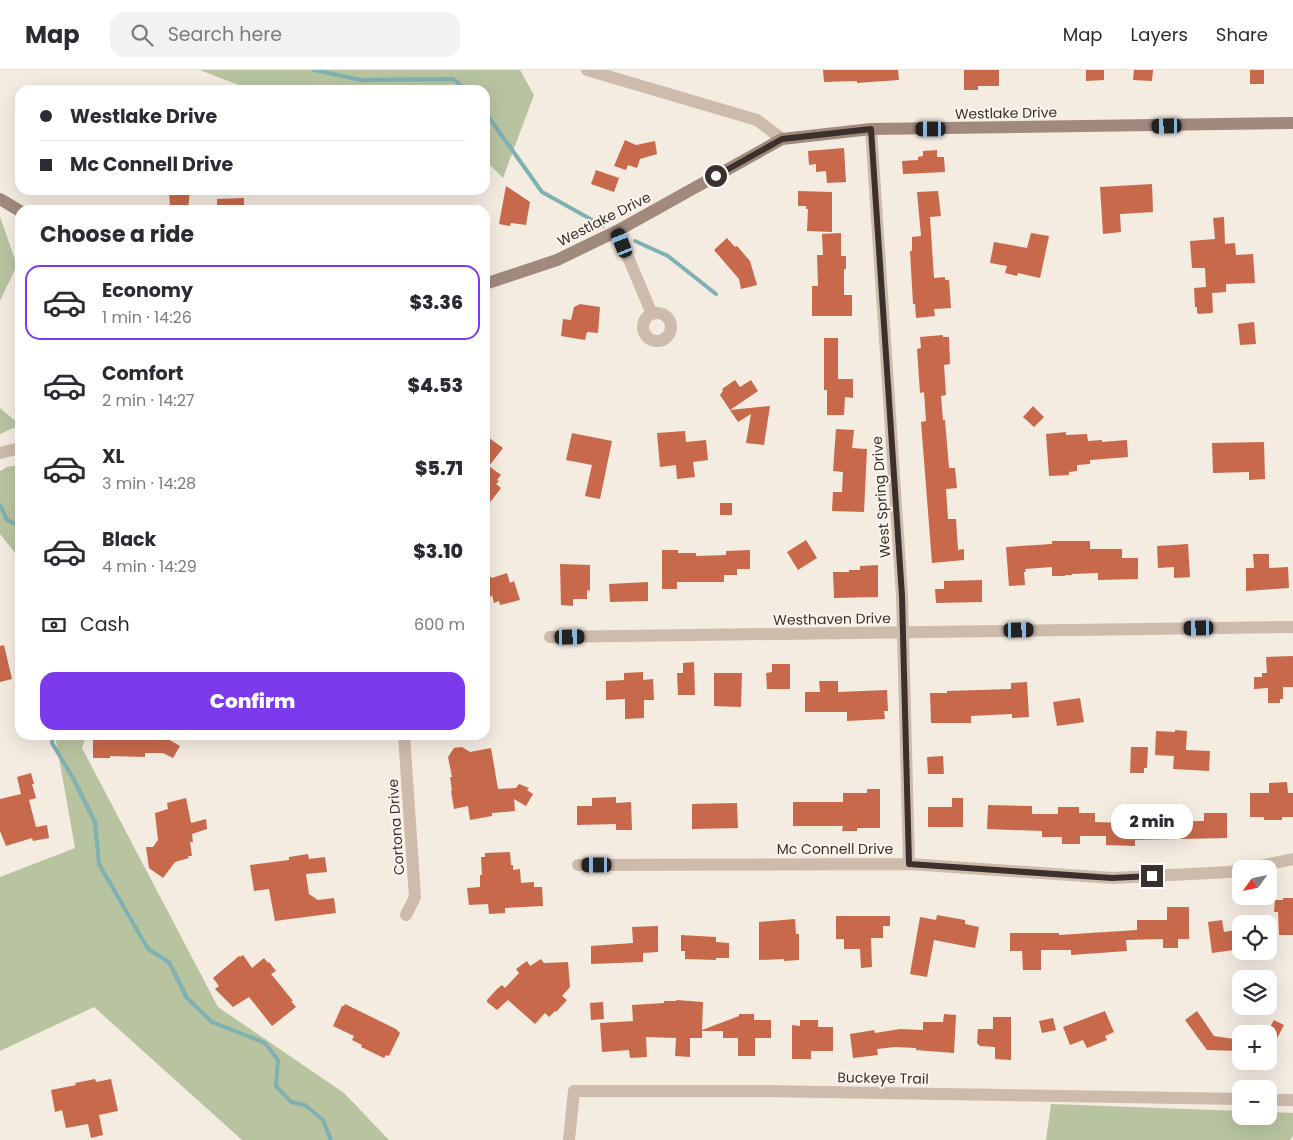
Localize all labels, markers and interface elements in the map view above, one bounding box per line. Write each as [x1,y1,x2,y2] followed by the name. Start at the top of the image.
[110,12,460,57] search box
[25,18,80,51] text: Map
[128,21,156,49] icon: search
[168,21,282,48] text: Search here
[1063,22,1103,47] text: Map
[1131,22,1188,47] text: Layers
[1216,22,1268,47] text: Share
[955,102,1058,124] street label: Westlake Drive
[70,103,217,130] text: Westlake Drive
[1151,118,1182,134] car
[916,122,946,137] car
[70,151,233,178] text: Mc Connell Drive
[705,165,727,187] route start
[554,187,654,251] street label: Westlake Drive
[40,219,194,250] text: Choose a ride
[609,226,634,260] car
[102,277,193,304] text: Economy
[42,280,87,325] icon: car
[409,289,463,316] text: $3.36
[102,306,192,329] text: 1 min · 14:26
[102,360,184,387] text: Comfort
[42,363,87,408] icon: car
[408,372,463,399] text: $4.53
[102,389,195,412] text: 2 min · 14:27
[867,435,895,559] street label: West Spring Drive
[102,443,125,470] text: XL
[42,446,87,491] icon: car
[415,455,463,482] text: $5.71
[102,472,196,495] text: 3 min · 14:28
[102,526,156,553] text: Black
[42,529,87,574] icon: car
[413,538,463,565] text: $3.10
[102,555,197,578] text: 4 min · 14:29
[773,608,891,630] street label: Westhaven Drive
[40,611,68,639] icon: cash
[80,611,130,638] text: Cash
[414,613,465,636] text: 600 m
[1183,620,1214,636] car
[1003,622,1034,638] car
[554,629,585,645] car
[40,672,465,730] button: Confirm
[383,778,409,876] street label: Cortona Drive
[1111,804,1193,838] callout: 2 min
[1129,810,1175,833] text: 2 min
[777,839,894,859] street label: Mc Connell Drive
[582,858,612,873] car
[1232,860,1278,905] north arrow
[1232,860,1277,1125] map controls
[1141,865,1163,887] route end
[1232,915,1277,960] button: locate
[1232,970,1277,1015] button: layers
[1232,1025,1277,1070] button: +
[837,1067,929,1089] street label: Buckeye Trail
[1232,1080,1277,1125] button: −

